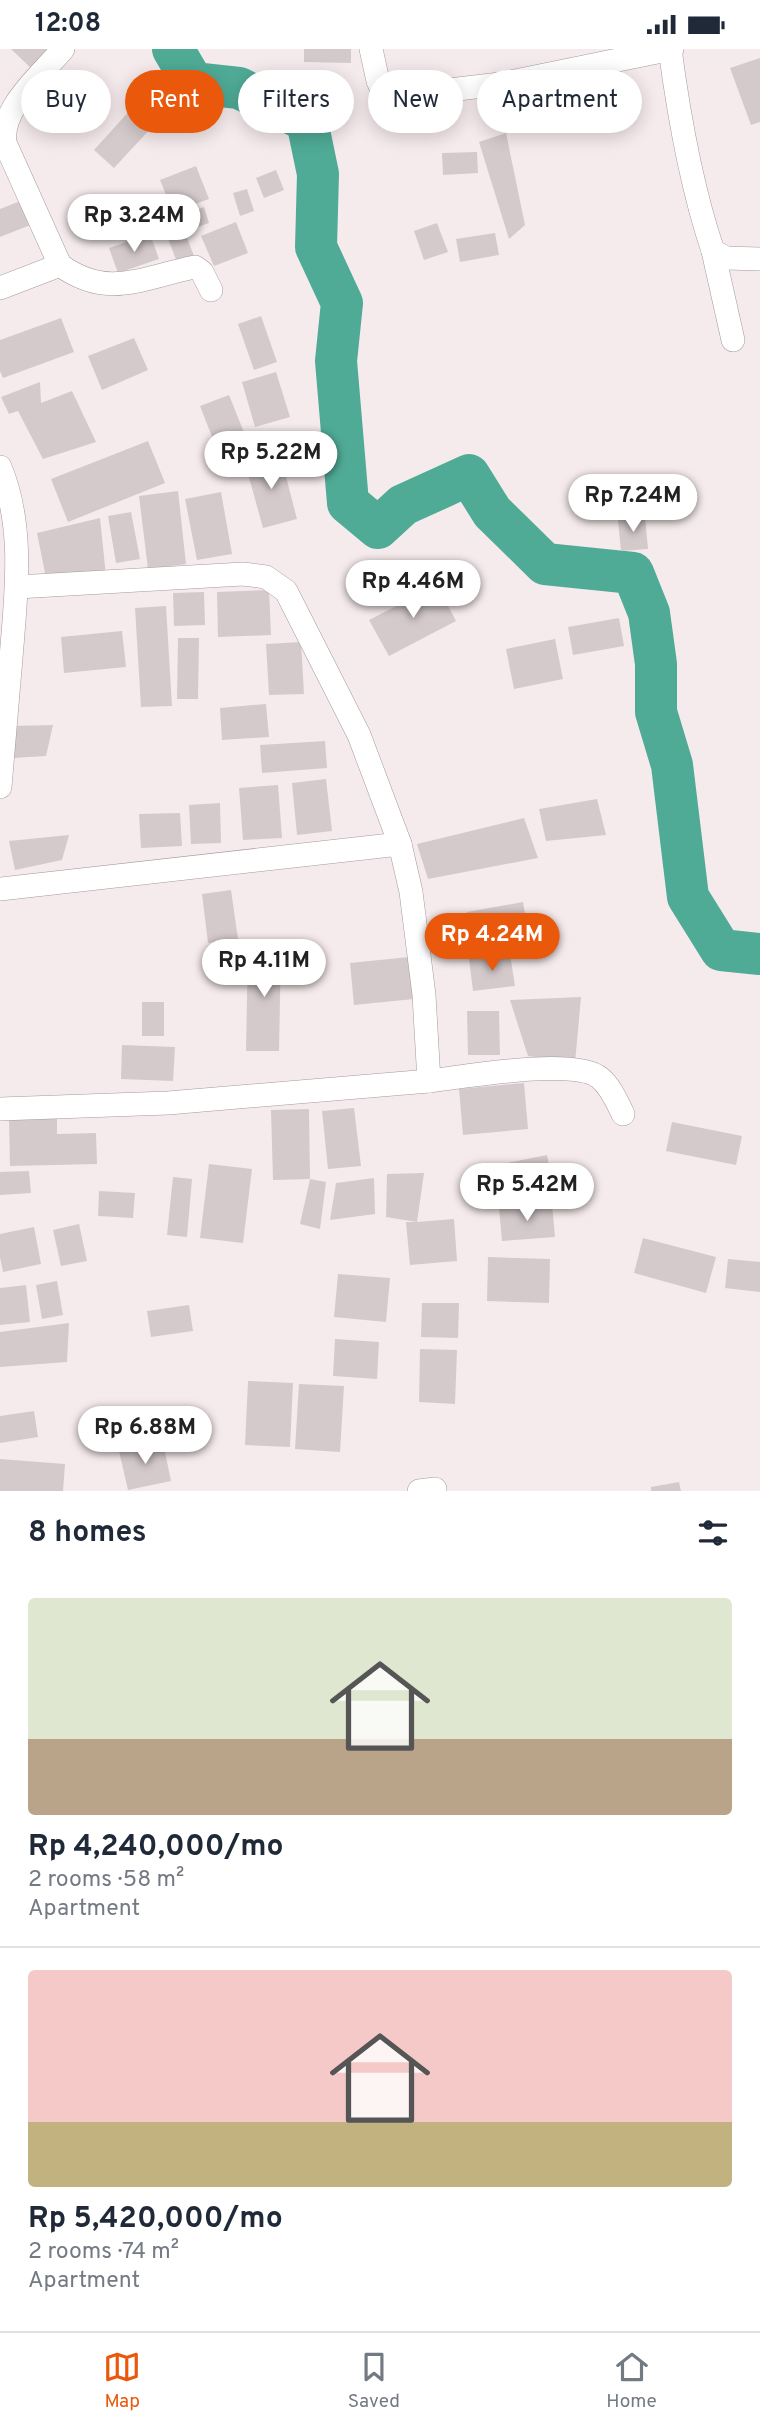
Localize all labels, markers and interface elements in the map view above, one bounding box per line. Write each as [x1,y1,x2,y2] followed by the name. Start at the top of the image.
[35,8,101,41] text: 12:08
[21,70,111,133] chip: Buy
[125,70,224,133] chip: Rent
[238,70,354,133] chip: Filters
[368,70,463,133] chip: New
[477,70,642,133] chip: Apartment
[62,195,206,254] pin: Rp 3.24M
[83,202,185,231] text: Rp 3.24M
[199,431,343,491] pin: Rp 5.22M
[220,439,322,468] text: Rp 5.22M
[561,475,705,534] pin: Rp 7.24M
[584,482,682,511] text: Rp 7.24M
[341,561,485,620] pin: Rp 4.46M
[362,568,464,597] text: Rp 4.46M
[420,913,564,973] pin: Rp 4.24M
[441,921,543,950] text: Rp 4.24M
[192,939,336,999] pin: Rp 4.11M
[218,947,310,976] text: Rp 4.11M
[455,1163,599,1223] pin: Rp 5.42M
[476,1171,578,1200] text: Rp 5.42M
[73,1407,217,1466] pin: Rp 6.88M
[94,1414,196,1443] text: Rp 6.88M
[694,1514,732,1552] icon: filters
[28,1515,147,1552] text: 8 homes
[317,1643,443,1769] icon: home
[28,1829,284,1866] text: Rp 4,240,000/mo
[28,1866,184,1895] text: 2 rooms · 58 m²
[28,1895,140,1924] text: Apartment
[317,2015,443,2141] icon: home
[28,2201,283,2238] text: Rp 5,420,000/mo
[28,2238,179,2267] text: 2 rooms · 74 m²
[28,2267,140,2296] text: Apartment
[103,2348,141,2414] tab: Map
[348,2348,400,2414] tab: Saved
[606,2348,657,2414] tab: Home

